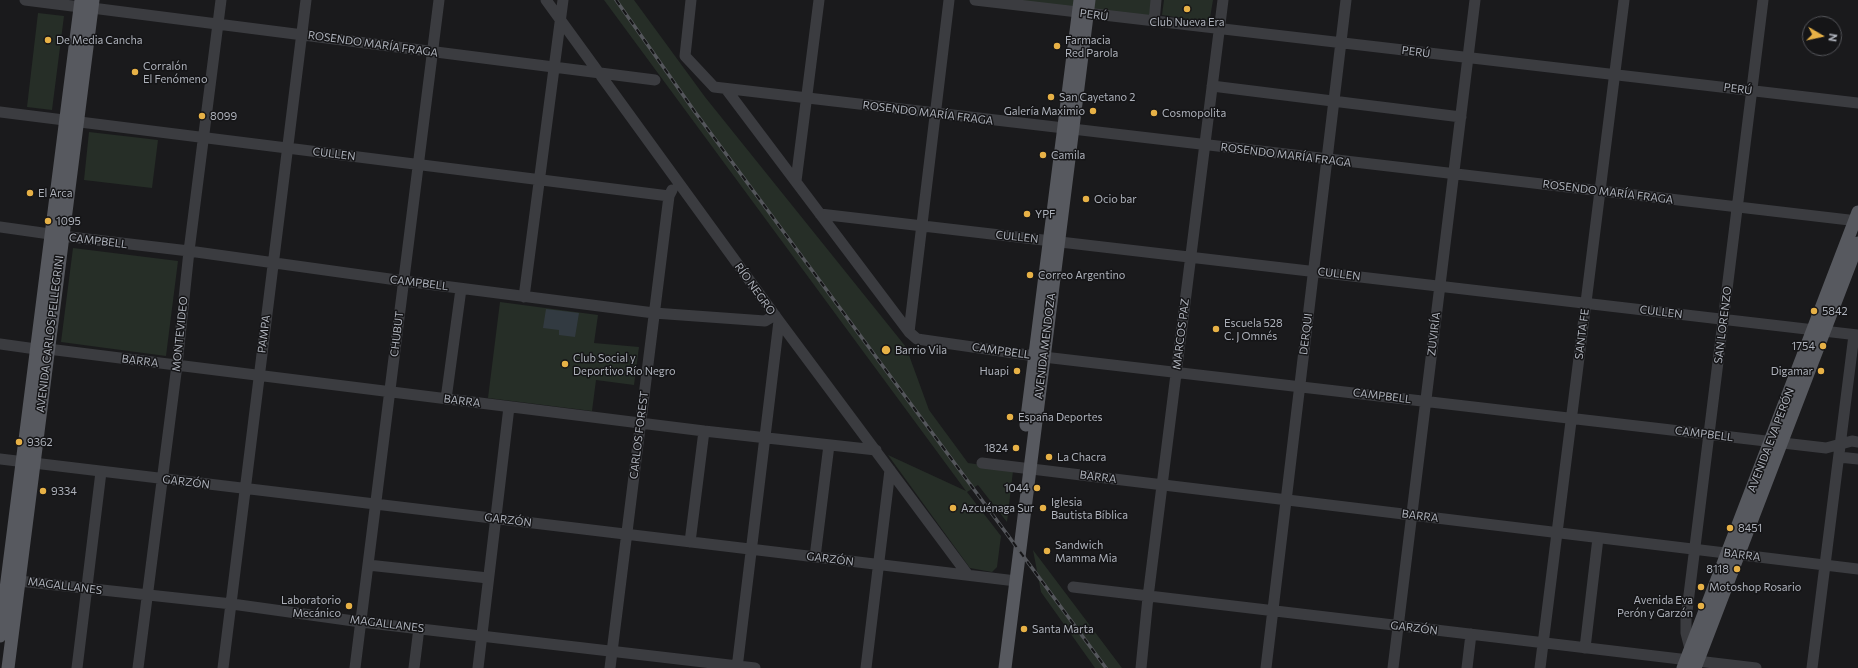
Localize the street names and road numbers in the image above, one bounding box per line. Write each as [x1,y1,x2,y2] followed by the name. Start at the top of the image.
[1079,7,1109,23] street label: PERÚ
[307,28,439,60] street label: ROSENDO MARÍA FRAGA
[1401,44,1431,60] street label: PERÚ
[1723,81,1753,97] street label: PERÚ
[862,98,994,128] street label: ROSENDO MARÍA FRAGA
[1220,140,1352,170] street label: ROSENDO MARÍA FRAGA
[312,145,356,163] street label: CULLEN
[1542,177,1674,207] street label: ROSENDO MARÍA FRAGA
[995,228,1039,246] street label: CULLEN
[68,231,128,251] street label: CAMPBELL
[34,255,66,413] street label: AVENIDA CARLOS PELLEGRINI
[732,261,778,317] street label: RÍO NEGRO
[1317,265,1361,283] street label: CULLEN
[389,273,449,293] street label: CAMPBELL
[1712,286,1734,364] street label: SAN LORENZO
[1032,292,1058,400] street label: AVENIDA MENDOZA
[169,296,191,372] street label: MONTEVIDEO
[1170,298,1192,370] street label: MARCOS PAZ
[1639,303,1683,321] street label: CULLEN
[1572,308,1592,360] street label: SANTA FE
[388,310,406,358] street label: CHUBUT
[1425,311,1443,357] street label: ZUVIRÍA
[1297,312,1315,356] street label: DERQUI
[255,314,273,354] street label: PAMPA
[971,340,1031,362] street label: CAMPBELL
[121,352,159,370] street label: BARRA
[1352,386,1412,406] street label: CAMPBELL
[1745,386,1797,494] street label: AVENIDA EVA PERÓN
[627,390,651,480] street label: CARLOS FOREST
[443,392,481,410] street label: BARRA
[1674,424,1734,444] street label: CAMPBELL
[1079,468,1117,486] street label: BARRA
[162,473,210,491] street label: GARZÓN
[1401,507,1439,525] street label: BARRA
[484,511,532,529] street label: GARZÓN
[1723,546,1761,564] street label: BARRA
[806,550,854,568] street label: GARZÓN
[27,575,103,597] street label: MAGALLANES
[349,613,425,635] street label: MAGALLANES
[1390,619,1438,637] street label: GARZÓN

